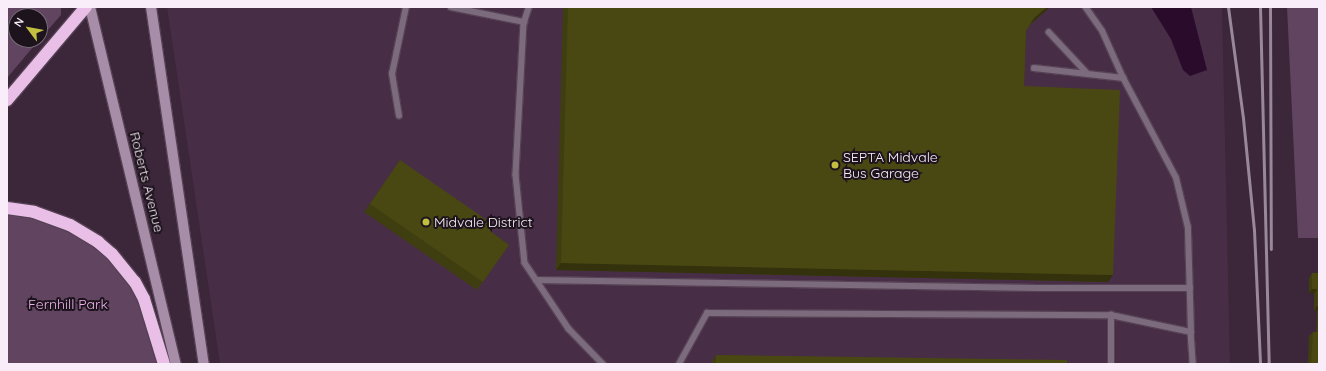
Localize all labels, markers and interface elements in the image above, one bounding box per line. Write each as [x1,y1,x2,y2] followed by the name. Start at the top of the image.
[8,8,48,48] north arrow
[11,15,27,29] text: N
[126,130,168,234] street label: Roberts Avenue
[843,149,938,182] place label: SEPTA Midvale Bus Garage
[830,160,840,170] marker: SEPTA Midvale Bus Garage
[434,214,532,230] place label: Midvale District
[421,217,431,227] marker: Midvale District
[28,296,108,312] park label: Fernhill Park

